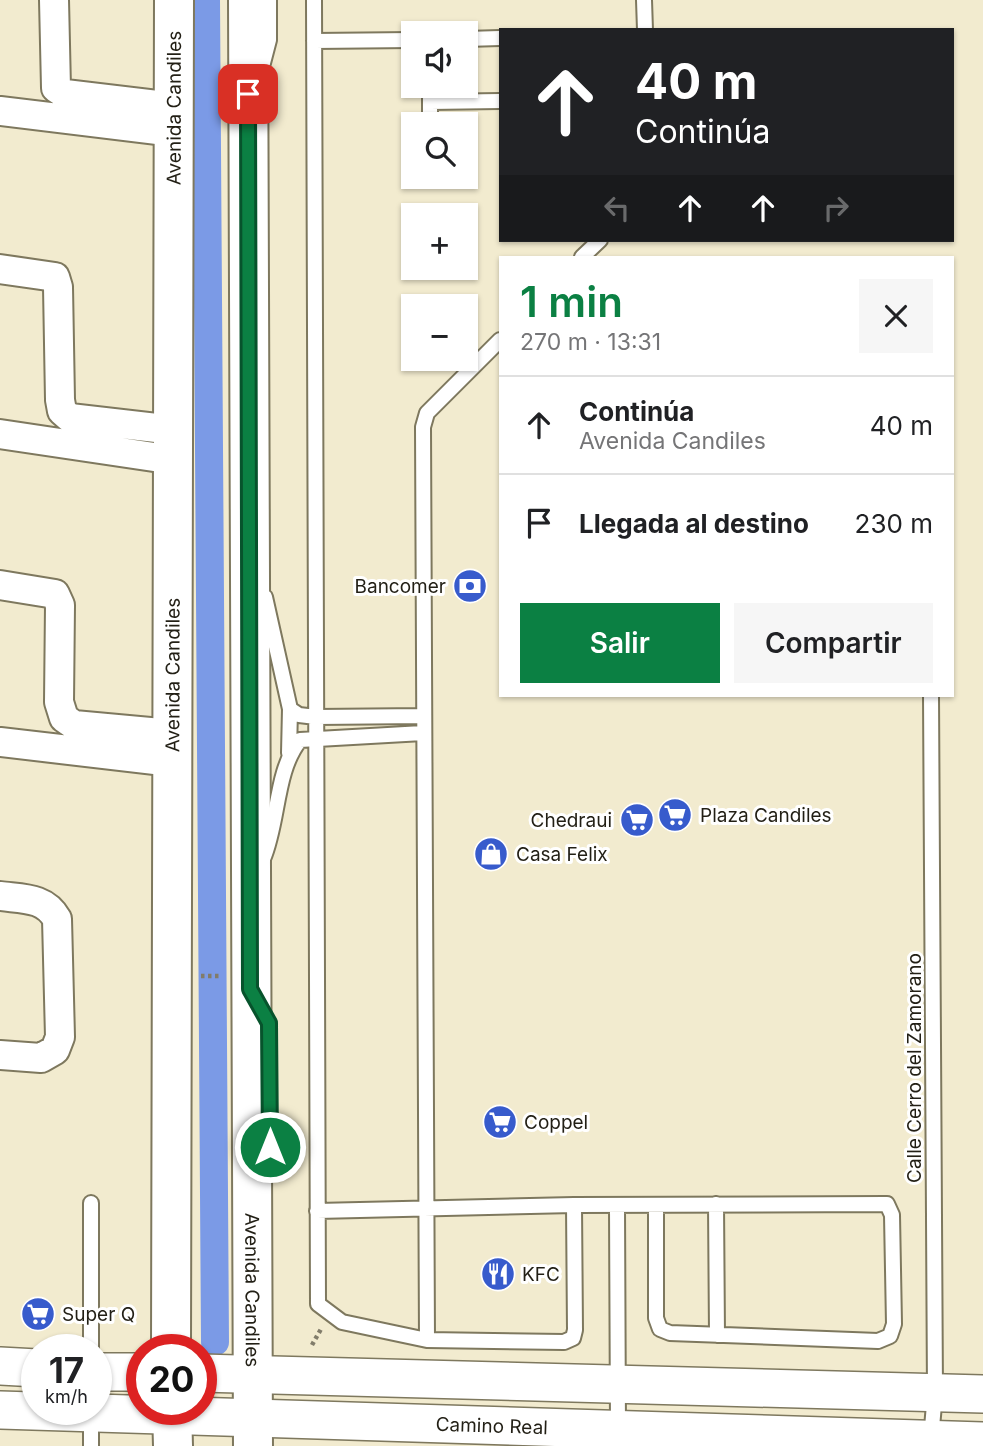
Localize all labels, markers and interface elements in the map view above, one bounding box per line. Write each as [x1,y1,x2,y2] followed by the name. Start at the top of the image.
[401,21,478,371] map controls
[401,21,478,98] button: sound
[162,31,185,185] street label: Avenida Candiles
[635,52,758,111] text: 40 m
[520,56,611,147] icon: ahead
[218,64,278,124] pin
[229,75,267,113] icon: arrive
[401,112,478,189] button: search
[635,112,770,151] text: Continúa
[598,189,636,227] icon: left
[671,189,709,227] icon: ahead
[744,189,782,227] icon: ahead
[817,189,855,227] icon: right
[401,203,478,280] button: +
[520,276,623,327] text: 1 min
[859,279,933,353] button: close
[401,294,478,371] button: −
[520,328,661,356] text: 270 m · 13:31
[579,396,694,427] text: Continúa
[520,406,558,444] icon: ahead
[870,410,933,441] text: 40 m
[579,427,766,455] text: Avenida Candiles
[520,504,558,542] icon: arrive
[579,508,809,539] text: Llegada al destino
[855,508,933,539] text: 230 m
[451,567,489,605] bank icon: Bancomer
[355,575,446,598] place label: Bancomer
[161,598,184,752] street label: Avenida Candiles
[520,603,720,683] button: Salir
[734,603,933,683] button: Compartir
[656,796,694,834] supermarket icon: Plaza Candiles
[618,801,656,839] supermarket icon: Chedraui
[700,804,832,827] place label: Plaza Candiles
[531,809,612,832] place label: Chedraui
[472,835,510,873] shop icon: Casa Felix
[516,843,608,866] place label: Casa Felix
[903,953,926,1183] street label: Calle Cerro del Zamorano
[481,1103,519,1141] supermarket icon: Coppel
[233,1110,307,1184] position arrow
[524,1111,588,1134] place label: Coppel
[241,1213,264,1367] street label: Avenida Candiles
[479,1255,517,1293] restaurant icon: KFC
[522,1263,560,1286] place label: KFC
[19,1295,57,1333] supermarket icon: Super Q
[62,1303,135,1326] place label: Super Q
[126,1334,217,1425] speed limit sign: 20
[49,1349,84,1391] text: 17
[45,1386,88,1407] text: km/h
[435,1412,548,1439] street label: Camino Real

